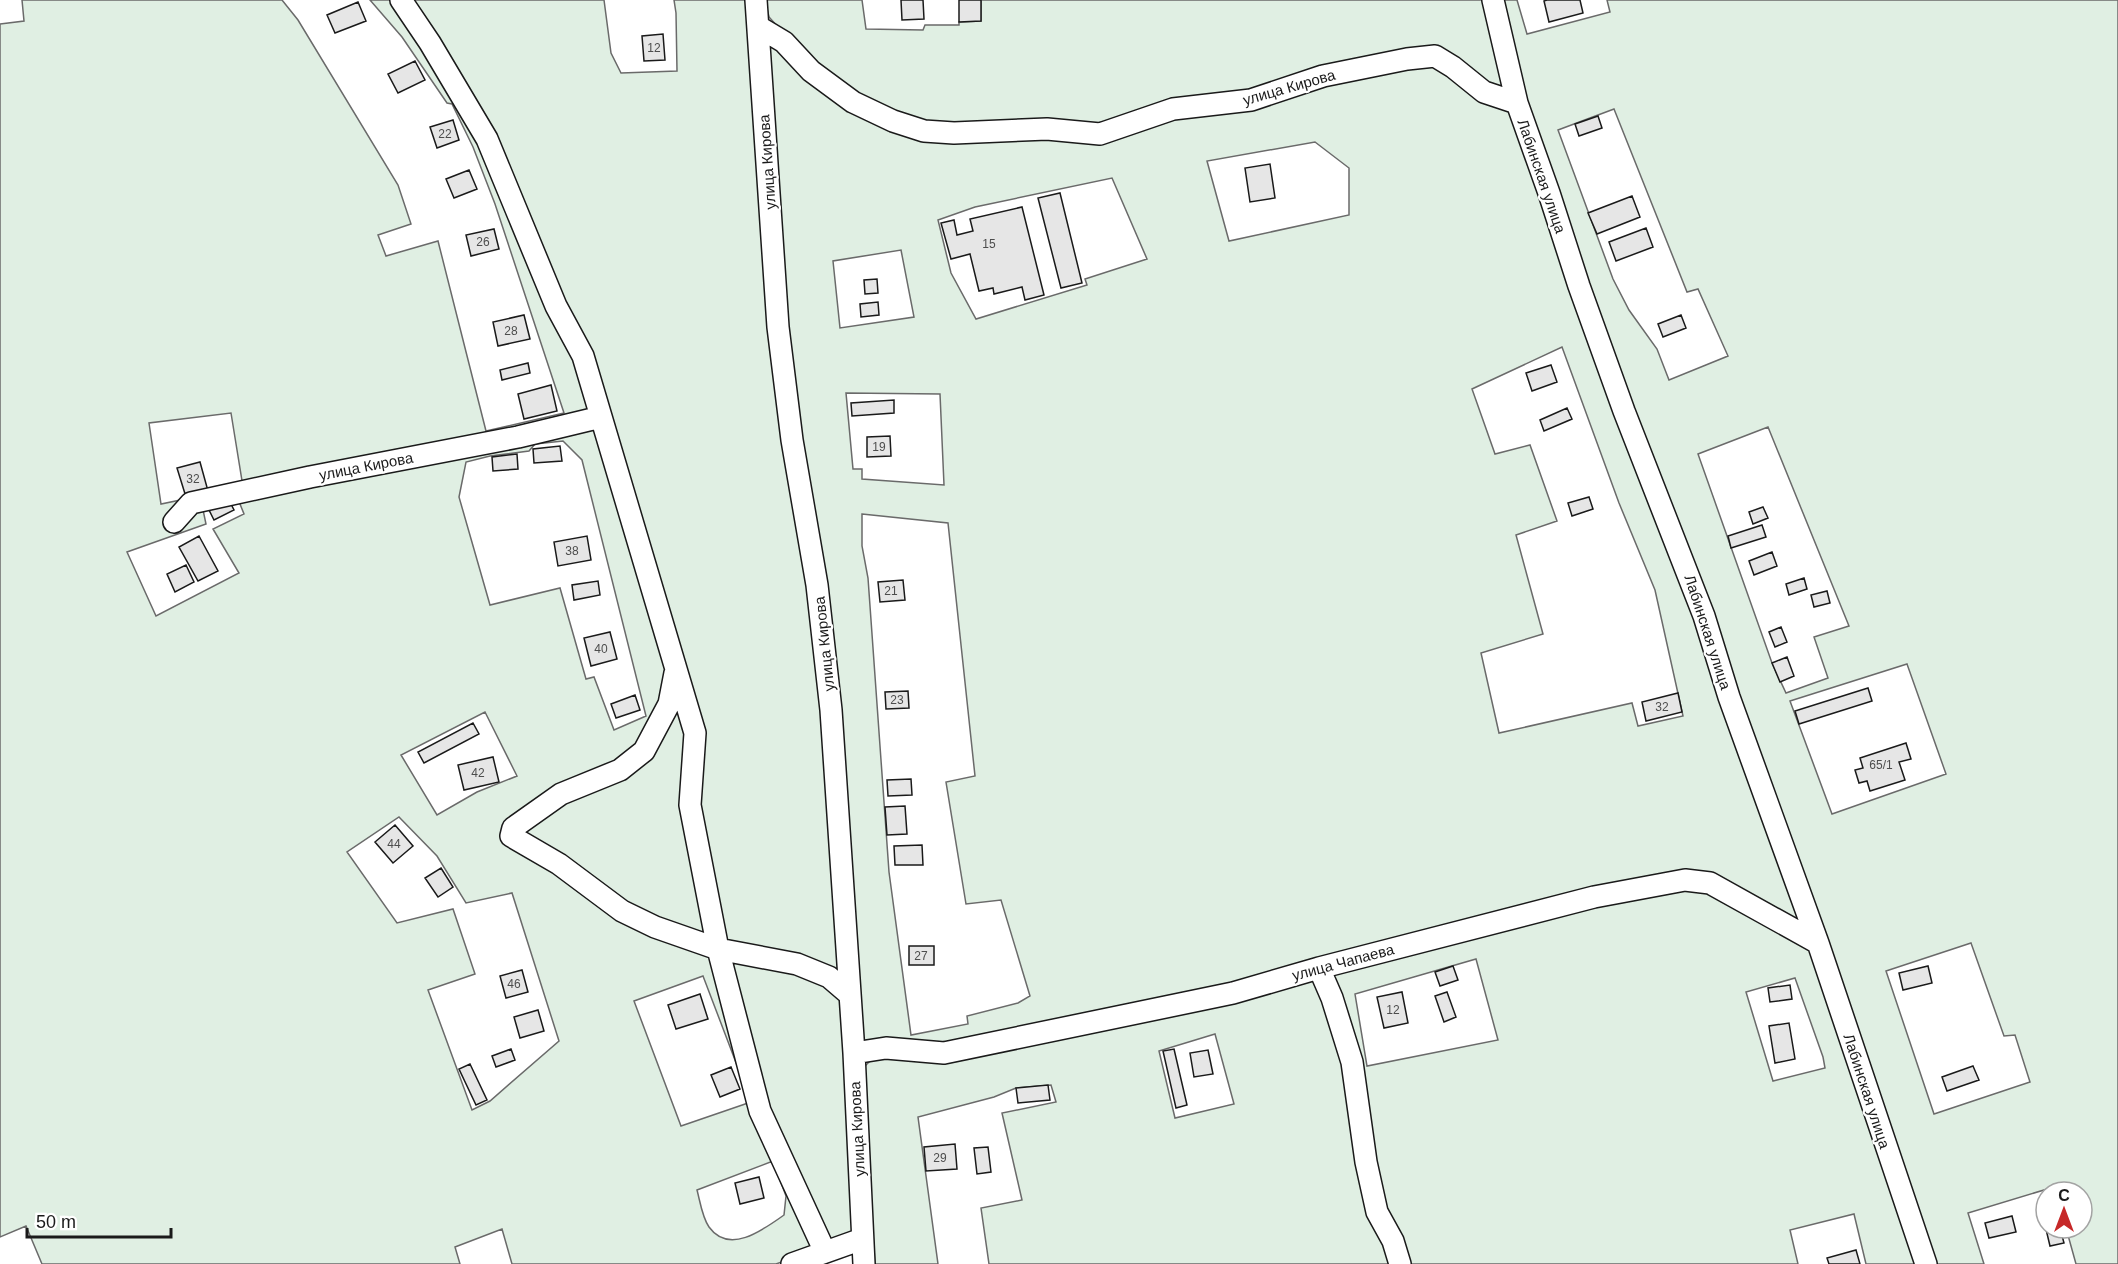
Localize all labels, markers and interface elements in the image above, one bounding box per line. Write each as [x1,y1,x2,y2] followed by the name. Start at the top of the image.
[647,41,661,55] house number: 12
[1241,66,1338,108] street label: улица Кирова
[755,113,779,210] street label: улица Кирова
[1514,117,1570,236] street label: Лабинская улица
[438,127,452,141] house number: 22
[476,235,490,249] house number: 26
[982,237,996,251] house number: 15
[504,324,518,338] house number: 28
[872,440,886,454] house number: 19
[318,448,415,483] street label: улица Кирова
[186,472,200,486] house number: 32
[565,544,579,558] house number: 38
[1681,572,1735,692] street label: Лабинская улица
[884,584,898,598] house number: 21
[810,595,837,692] street label: улица Кирова
[594,642,608,656] house number: 40
[890,693,904,707] house number: 23
[1655,700,1669,714] house number: 32
[1869,758,1893,772] house number: 65/1
[471,766,485,780] house number: 42
[387,837,401,851] house number: 44
[1290,940,1396,984] street label: улица Чапаева
[914,949,928,963] house number: 27
[507,977,521,991] house number: 46
[1386,1003,1400,1017] house number: 12
[1840,1031,1894,1151] street label: Лабинская улица
[846,1080,868,1177] street label: улица Кирова
[933,1151,947,1165] house number: 29
[2034,1180,2094,1240] north arrow
[2058,1187,2070,1204] text: С
[27,1201,171,1239] scale bar
[36,1212,76,1232] text: 50 m

